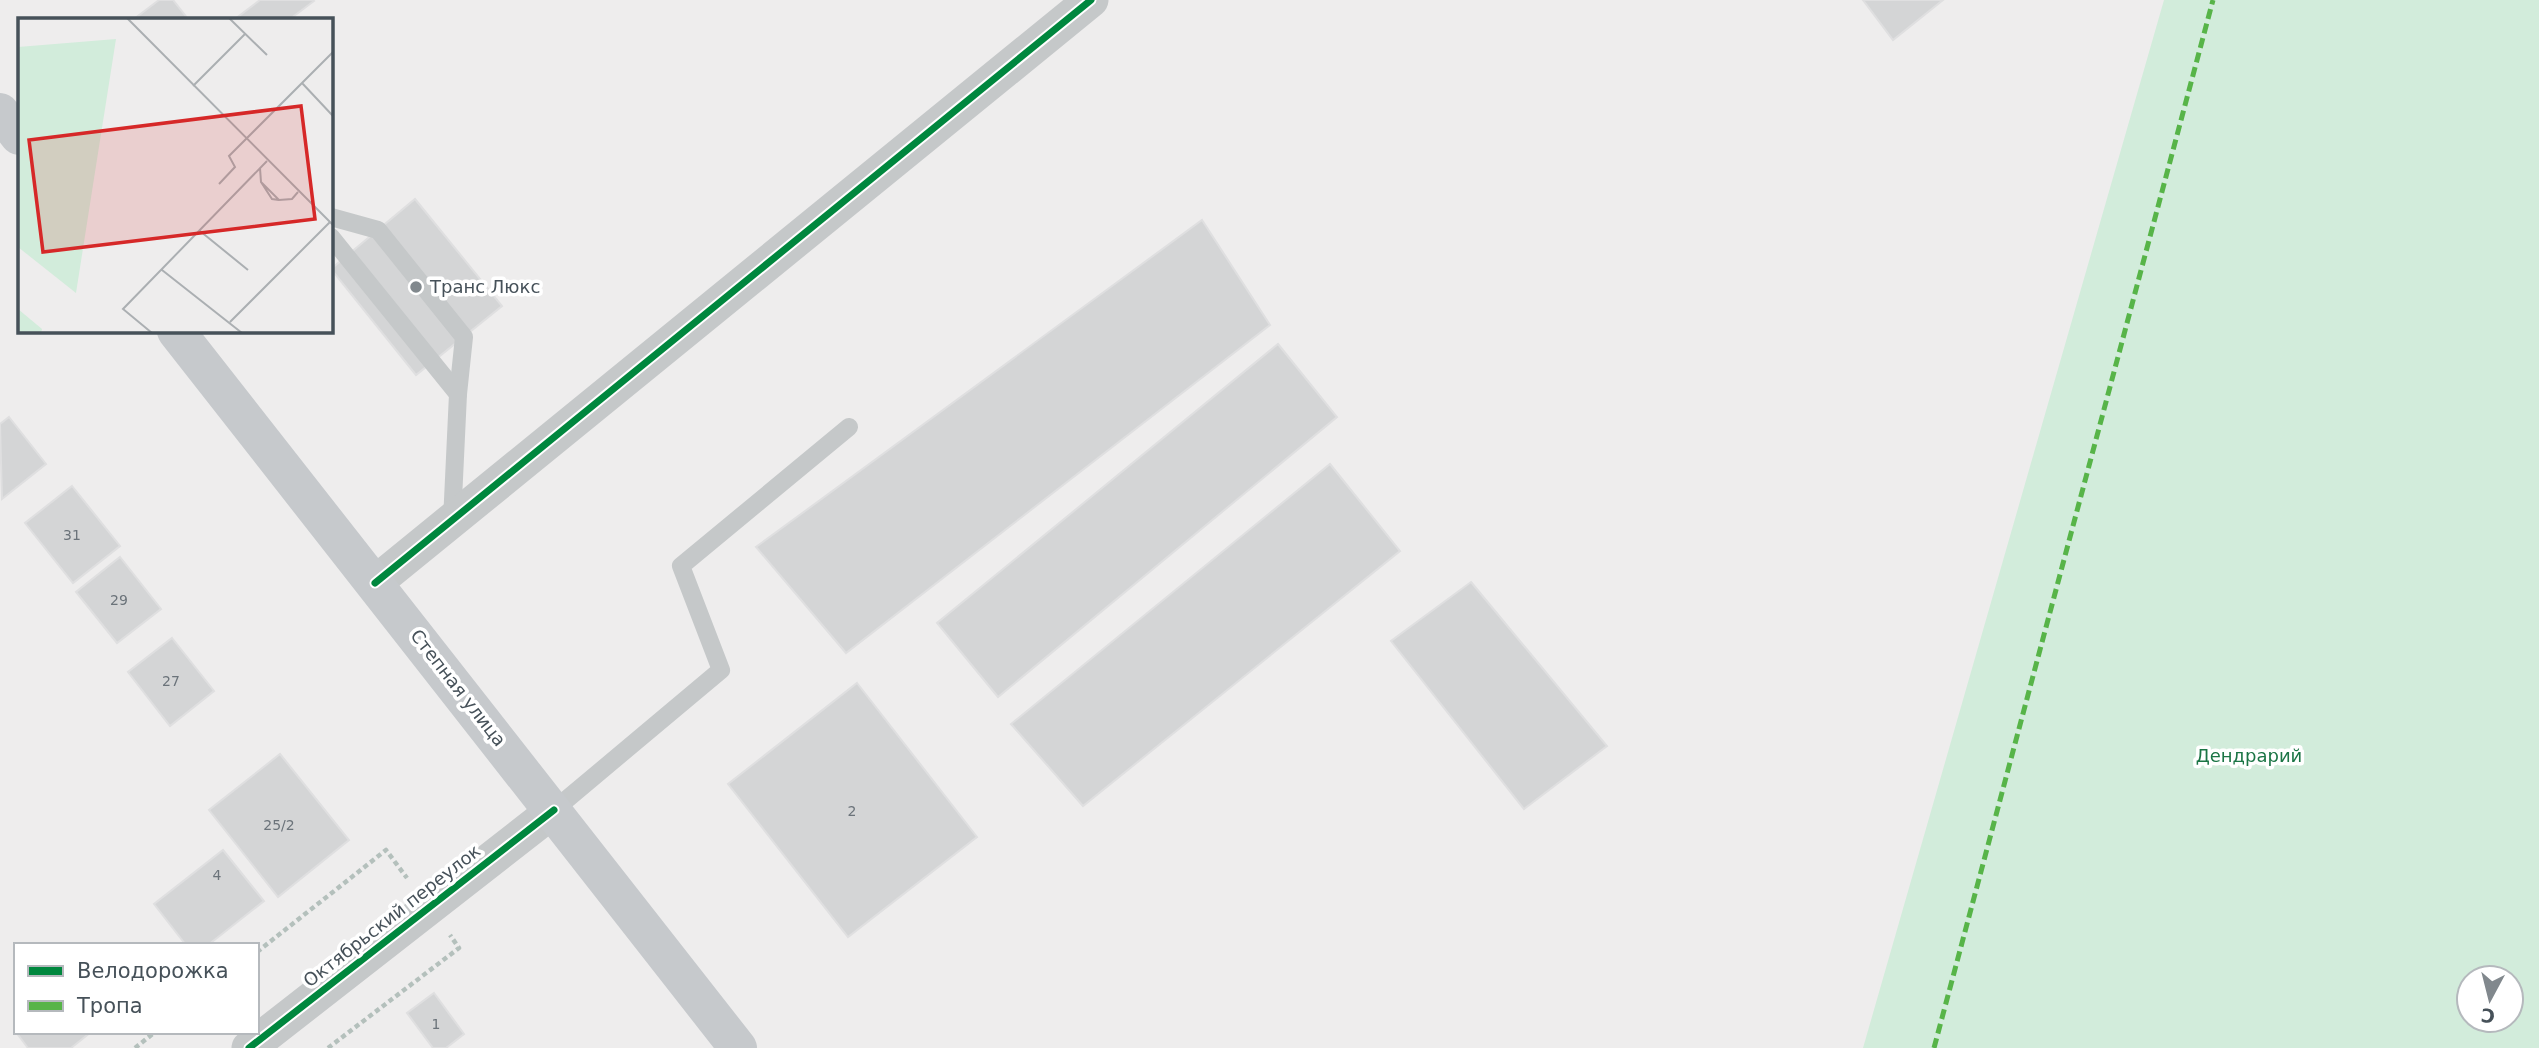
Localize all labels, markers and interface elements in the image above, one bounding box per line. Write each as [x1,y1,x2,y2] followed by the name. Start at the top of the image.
[18,18,332,332] inset map
[429,276,540,297] place label: Транс Люкс
[408,279,424,295] marker: Транс Люкс
[63,527,81,543] house number: 31
[110,592,128,608] house number: 29
[406,625,511,750] street label: Степная улица
[162,673,180,689] house number: 27
[2196,745,2302,766] park label: Дендрарий
[848,803,856,819] house number: 2
[263,817,295,833] house number: 25/2
[299,840,484,991] street label: Октябрьский переулок
[213,867,222,883] house number: 4
[14,943,259,1034] legend
[77,959,229,983] text: Велодорожка
[2455,964,2525,1034] north arrow
[76,994,143,1018] text: Тропа
[2480,1004,2496,1028] text: С
[432,1016,440,1032] house number: 1

